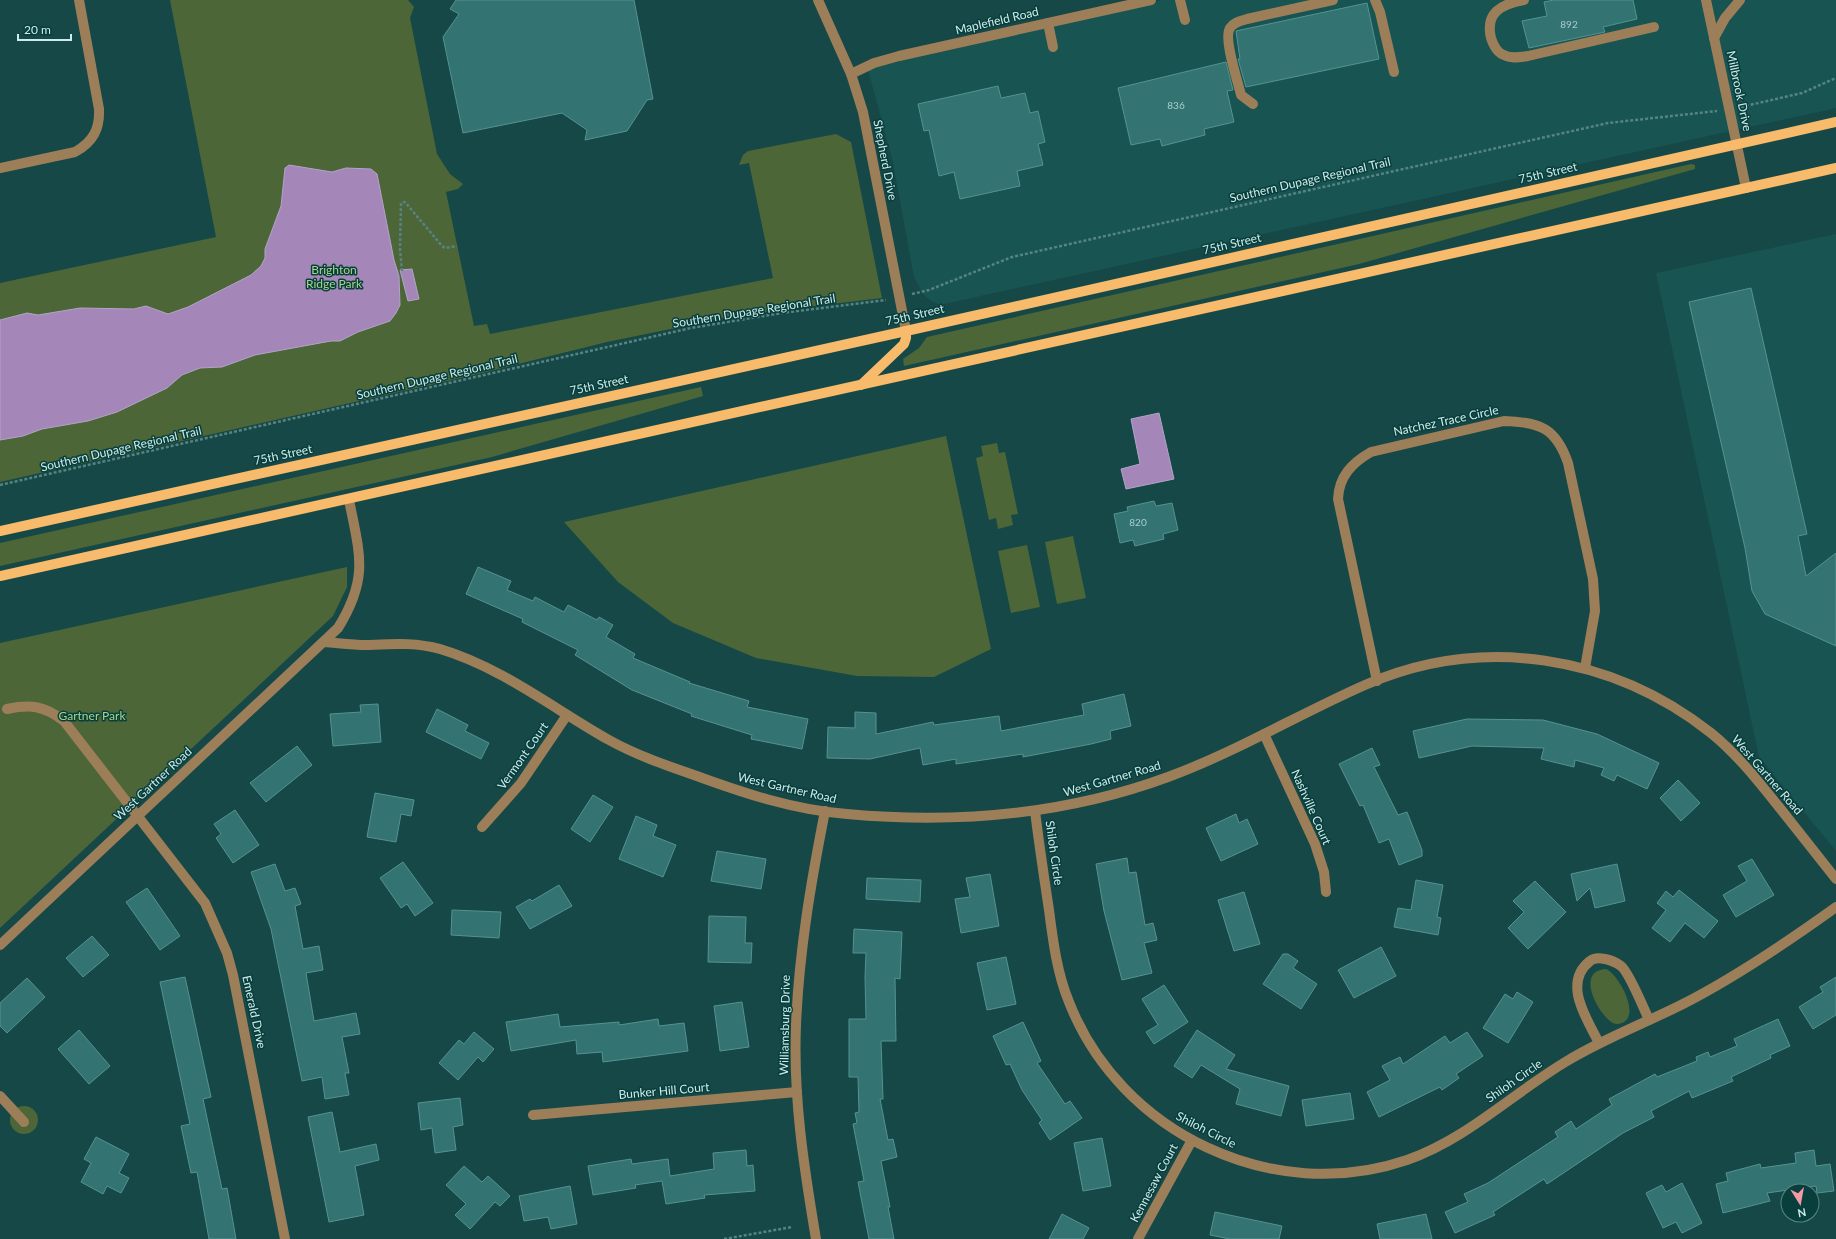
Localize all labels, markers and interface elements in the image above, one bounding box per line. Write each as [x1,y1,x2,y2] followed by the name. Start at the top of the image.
[954,4,1040,37] street label: Maplefield Road
[18,16,71,42] scale bar
[1560,18,1578,30] house number: 892
[24,22,51,37] text: 20 m
[1724,49,1755,132] street label: Millbrook Drive
[1167,99,1185,111] house number: 836
[870,118,901,201] street label: Shepherd Drive
[1228,154,1392,205] street label: Southern Dupage Regional Trail
[1517,158,1579,187] street label: 75th Street
[1201,229,1263,258] street label: 75th Street
[306,262,363,291] park label: Brighton Ridge Park
[671,290,836,331] street label: Southern Dupage Regional Trail
[884,300,946,329] street label: 75th Street
[355,351,519,402] street label: Southern Dupage Regional Trail
[568,371,630,398] street label: 75th Street
[1392,402,1500,439] street label: Natchez Trace Circle
[39,423,203,474] street label: Southern Dupage Regional Trail
[252,441,314,468] street label: 75th Street
[1129,516,1147,528] house number: 820
[58,708,126,723] park label: Gartner Park
[494,719,552,792] street label: Vermont Court
[1729,732,1806,818] street label: West Gartner Road
[111,744,195,824] street label: West Gartner Road
[1061,757,1162,800] street label: West Gartner Road
[1288,767,1335,847] street label: Nashville Court
[736,769,838,806] street label: West Gartner Road
[1043,820,1066,886] street label: Shiloh Circle
[239,974,270,1050] street label: Emerald Drive
[776,975,793,1075] street label: Williamsburg Drive
[1483,1056,1545,1105] street label: Shiloh Circle
[618,1079,711,1102] street label: Bunker Hill Court
[1174,1108,1239,1151] street label: Shiloh Circle
[1127,1140,1181,1225] street label: Kennesaw Court
[1780,1183,1820,1223] north arrow
[1797,1206,1807,1220] text: N

